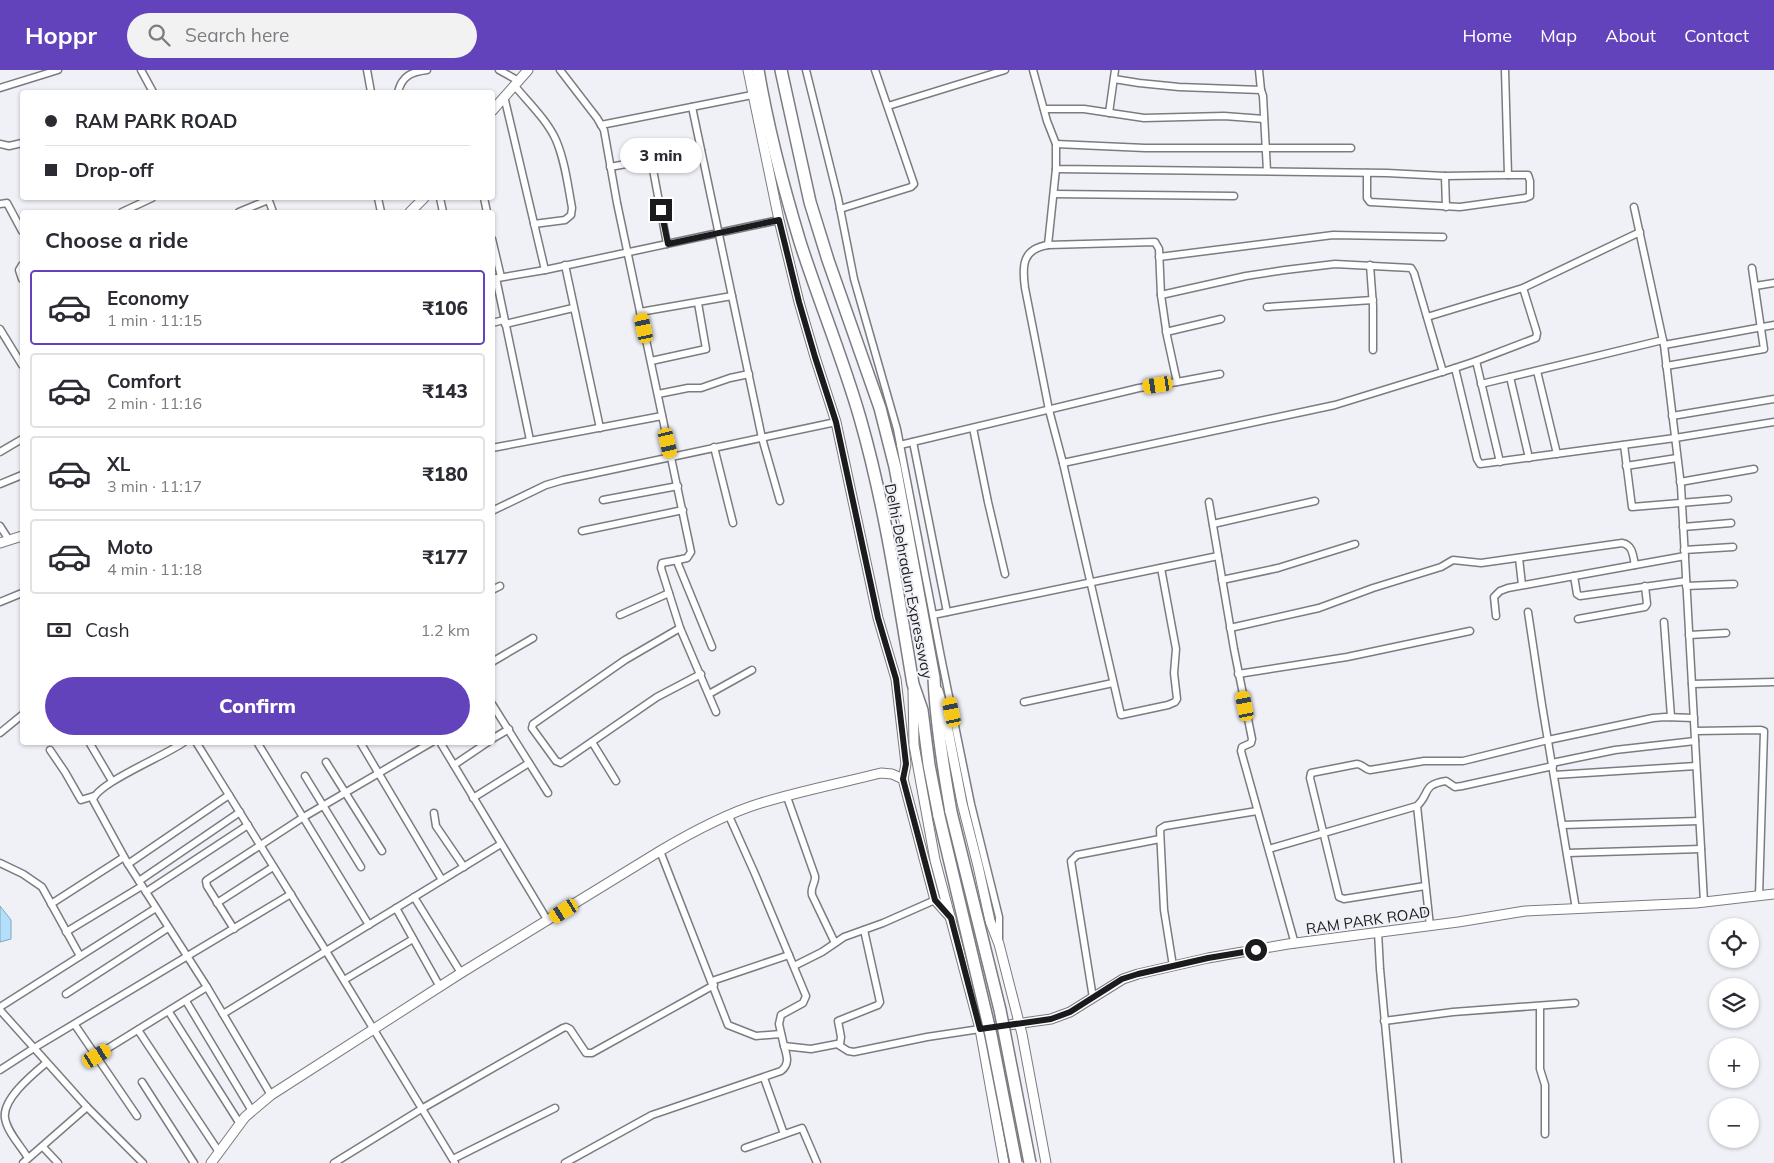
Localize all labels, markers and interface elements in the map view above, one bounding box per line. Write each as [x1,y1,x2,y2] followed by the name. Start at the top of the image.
[127,13,477,58] search box
[25,20,97,50] text: Hoppr
[145,21,173,49] icon: search
[185,23,289,47] text: Search here
[1462,24,1512,47] text: Home
[1540,24,1577,47] text: Map
[1605,24,1656,47] text: About
[1684,24,1749,47] text: Contact
[75,109,237,133] text: RAM PARK ROAD
[620,138,702,172] callout: 3 min
[640,145,682,165] text: 3 min
[75,158,153,182] text: Drop-off
[650,199,672,221] route end
[45,226,188,254] text: Choose a ride
[47,285,92,330] icon: car
[107,286,189,310] text: Economy
[422,296,468,320] text: ₹106
[107,310,202,330] text: 1 min · 11:15
[633,312,654,344] car
[47,368,92,413] icon: car
[107,369,181,393] text: Comfort
[1142,375,1173,395] car
[422,379,468,403] text: ₹143
[107,393,202,413] text: 2 min · 11:16
[657,427,678,459] car
[47,451,92,496] icon: car
[107,452,130,476] text: XL
[422,462,468,486] text: ₹180
[107,476,202,496] text: 3 min · 11:17
[881,482,937,680] street label: Delhi-Dehradun Expressway
[47,534,92,579] icon: car
[107,535,153,559] text: Moto
[422,545,468,569] text: ₹177
[107,559,202,579] text: 4 min · 11:18
[45,616,73,644] icon: cash
[85,618,130,642] text: Cash
[421,620,470,640] text: 1.2 km
[45,677,470,735] button: Confirm
[1234,690,1255,722] car
[941,696,962,728] car
[547,897,580,925] car
[1305,902,1431,938] street label: RAM PARK ROAD
[1709,918,1759,1148] map controls
[1709,918,1759,968] button: locate
[1245,939,1267,961] route start
[1709,978,1759,1028] button: layers
[1709,1038,1759,1088] button: +
[80,1042,113,1070] car
[1709,1098,1759,1148] button: −

